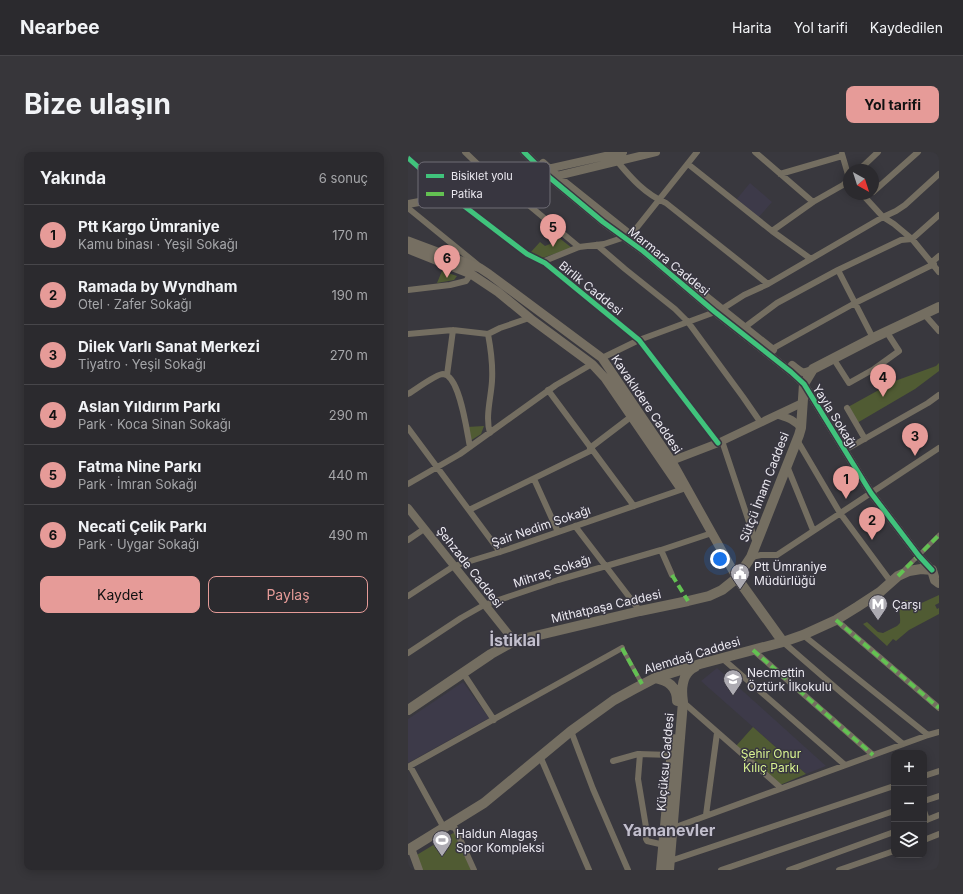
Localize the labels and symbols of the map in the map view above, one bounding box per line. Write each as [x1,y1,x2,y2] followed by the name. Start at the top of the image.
[418,162,550,208] legend
[843,164,879,200] north arrow
[451,169,513,183] text: Bisiklet yolu
[451,187,483,201] text: Patika
[540,214,566,247] pin: 5
[625,224,713,299] street label: Marmara Caddesi
[434,245,460,278] pin: 6
[556,258,626,318] street label: Birlik Caddesi
[608,352,686,456] street label: Kavaklıdere Caddesi
[870,364,896,397] pin: 4
[810,381,860,451] street label: Yayla Sokağı
[902,423,928,456] pin: 3
[736,430,792,544] street label: Sütçü İmam Caddesi
[833,466,859,499] pin: 1
[489,502,593,550] street label: Şair Nedim Sokağı
[859,507,885,540] pin: 2
[434,523,507,611] street label: Şehzade Caddesi
[710,549,730,569] your location
[511,551,593,591] street label: Mihraç Sokağı
[754,559,827,588] place label: Ptt Ümraniye Müdürlüğü
[729,562,751,590] public building icon: Ptt Ümraniye Müdürlüğü
[549,586,663,626] street label: Mithatpaşa Caddesi
[867,593,889,621] metro station icon: Çarşı
[892,597,921,612] place label: Çarşı
[490,630,540,650] district label: İstiklal
[642,633,742,677] street label: Alemdağ Caddesi
[747,665,832,694] place label: Necmettin Öztürk İlkokulu
[722,668,744,696] school or university icon: Necmettin Öztürk İlkokulu
[653,712,677,812] street label: Küçüksu Caddesi
[741,746,802,775] park label: Şehir Onur Kılıç Parkı
[623,820,716,840] district label: Yamanevler
[456,826,545,855] place label: Haldun Alagaş Spor Kompleksi
[431,829,453,857] sports icon: Haldun Alagaş Spor Kompleksi

